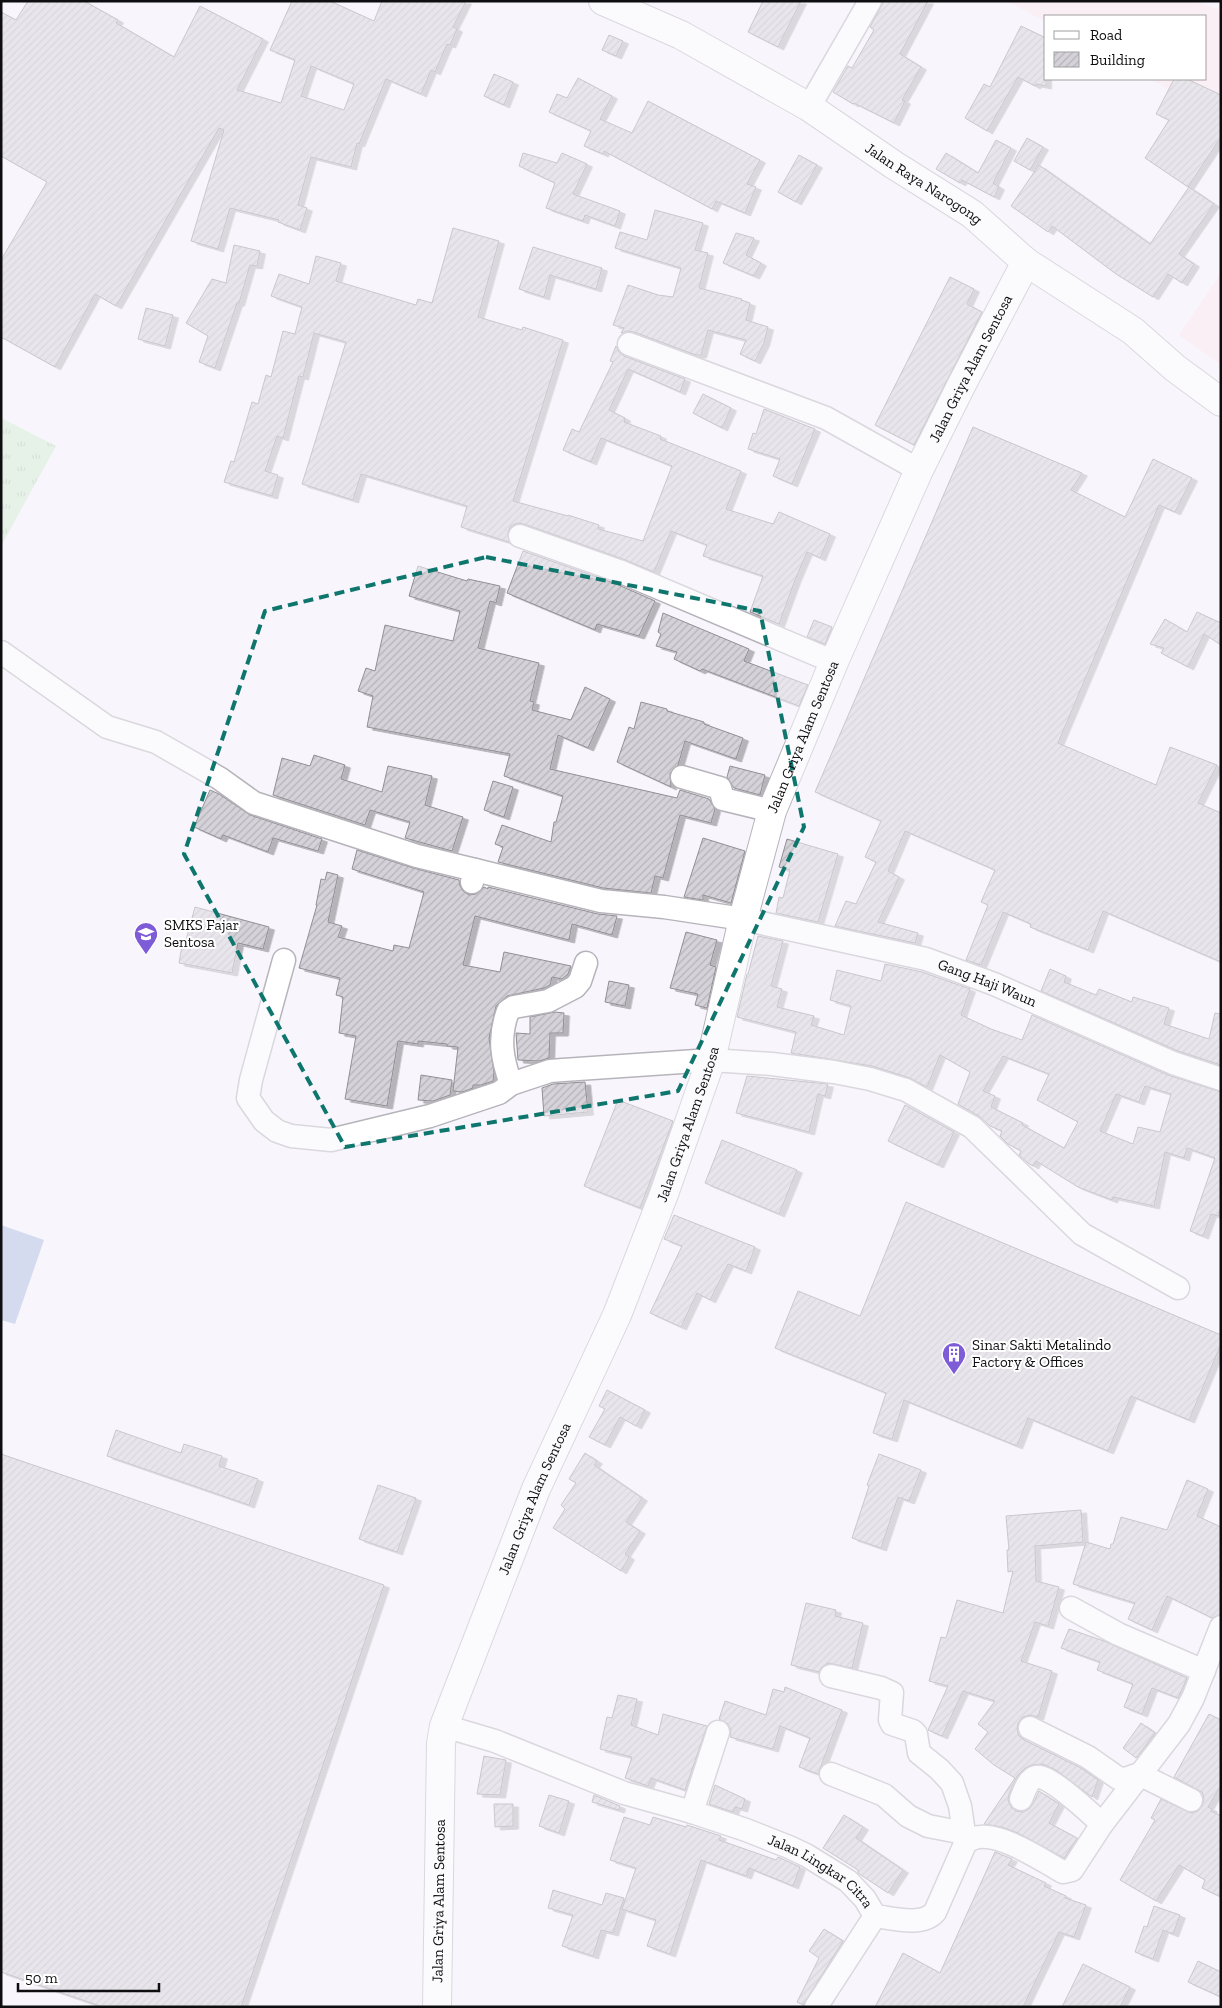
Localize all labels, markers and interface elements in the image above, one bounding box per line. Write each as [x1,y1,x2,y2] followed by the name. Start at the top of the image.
[1044,15,1207,80] legend
[1090,26,1123,44] text: Road
[1090,51,1145,69] text: Building
[862,139,986,228] street label: Jalan Raya Narogong
[925,292,1016,445] street label: Jalan Griya Alam Sentosa
[763,658,843,816] street label: Jalan Griya Alam Sentosa
[164,916,239,951] place label: SMKS Fajar Sentosa
[133,921,159,955] school or university icon: SMKS Fajar Sentosa
[935,955,1040,1011] street label: Gang Haji Waun
[653,1045,723,1205] street label: Jalan Griya Alam Sentosa
[972,1336,1111,1371] place label: Sinar Sakti Metalindo Factory & Offices
[941,1341,967,1375] building icon: Sinar Sakti Metalindo Factory & Offices
[495,1420,575,1577] street label: Jalan Griya Alam Sentosa
[428,1819,449,1983] street label: Jalan Griya Alam Sentosa
[765,1831,877,1911] street label: Jalan Lingkar Citra
[18,1960,159,1992] scale bar
[25,1969,58,1987] text: 50 m

